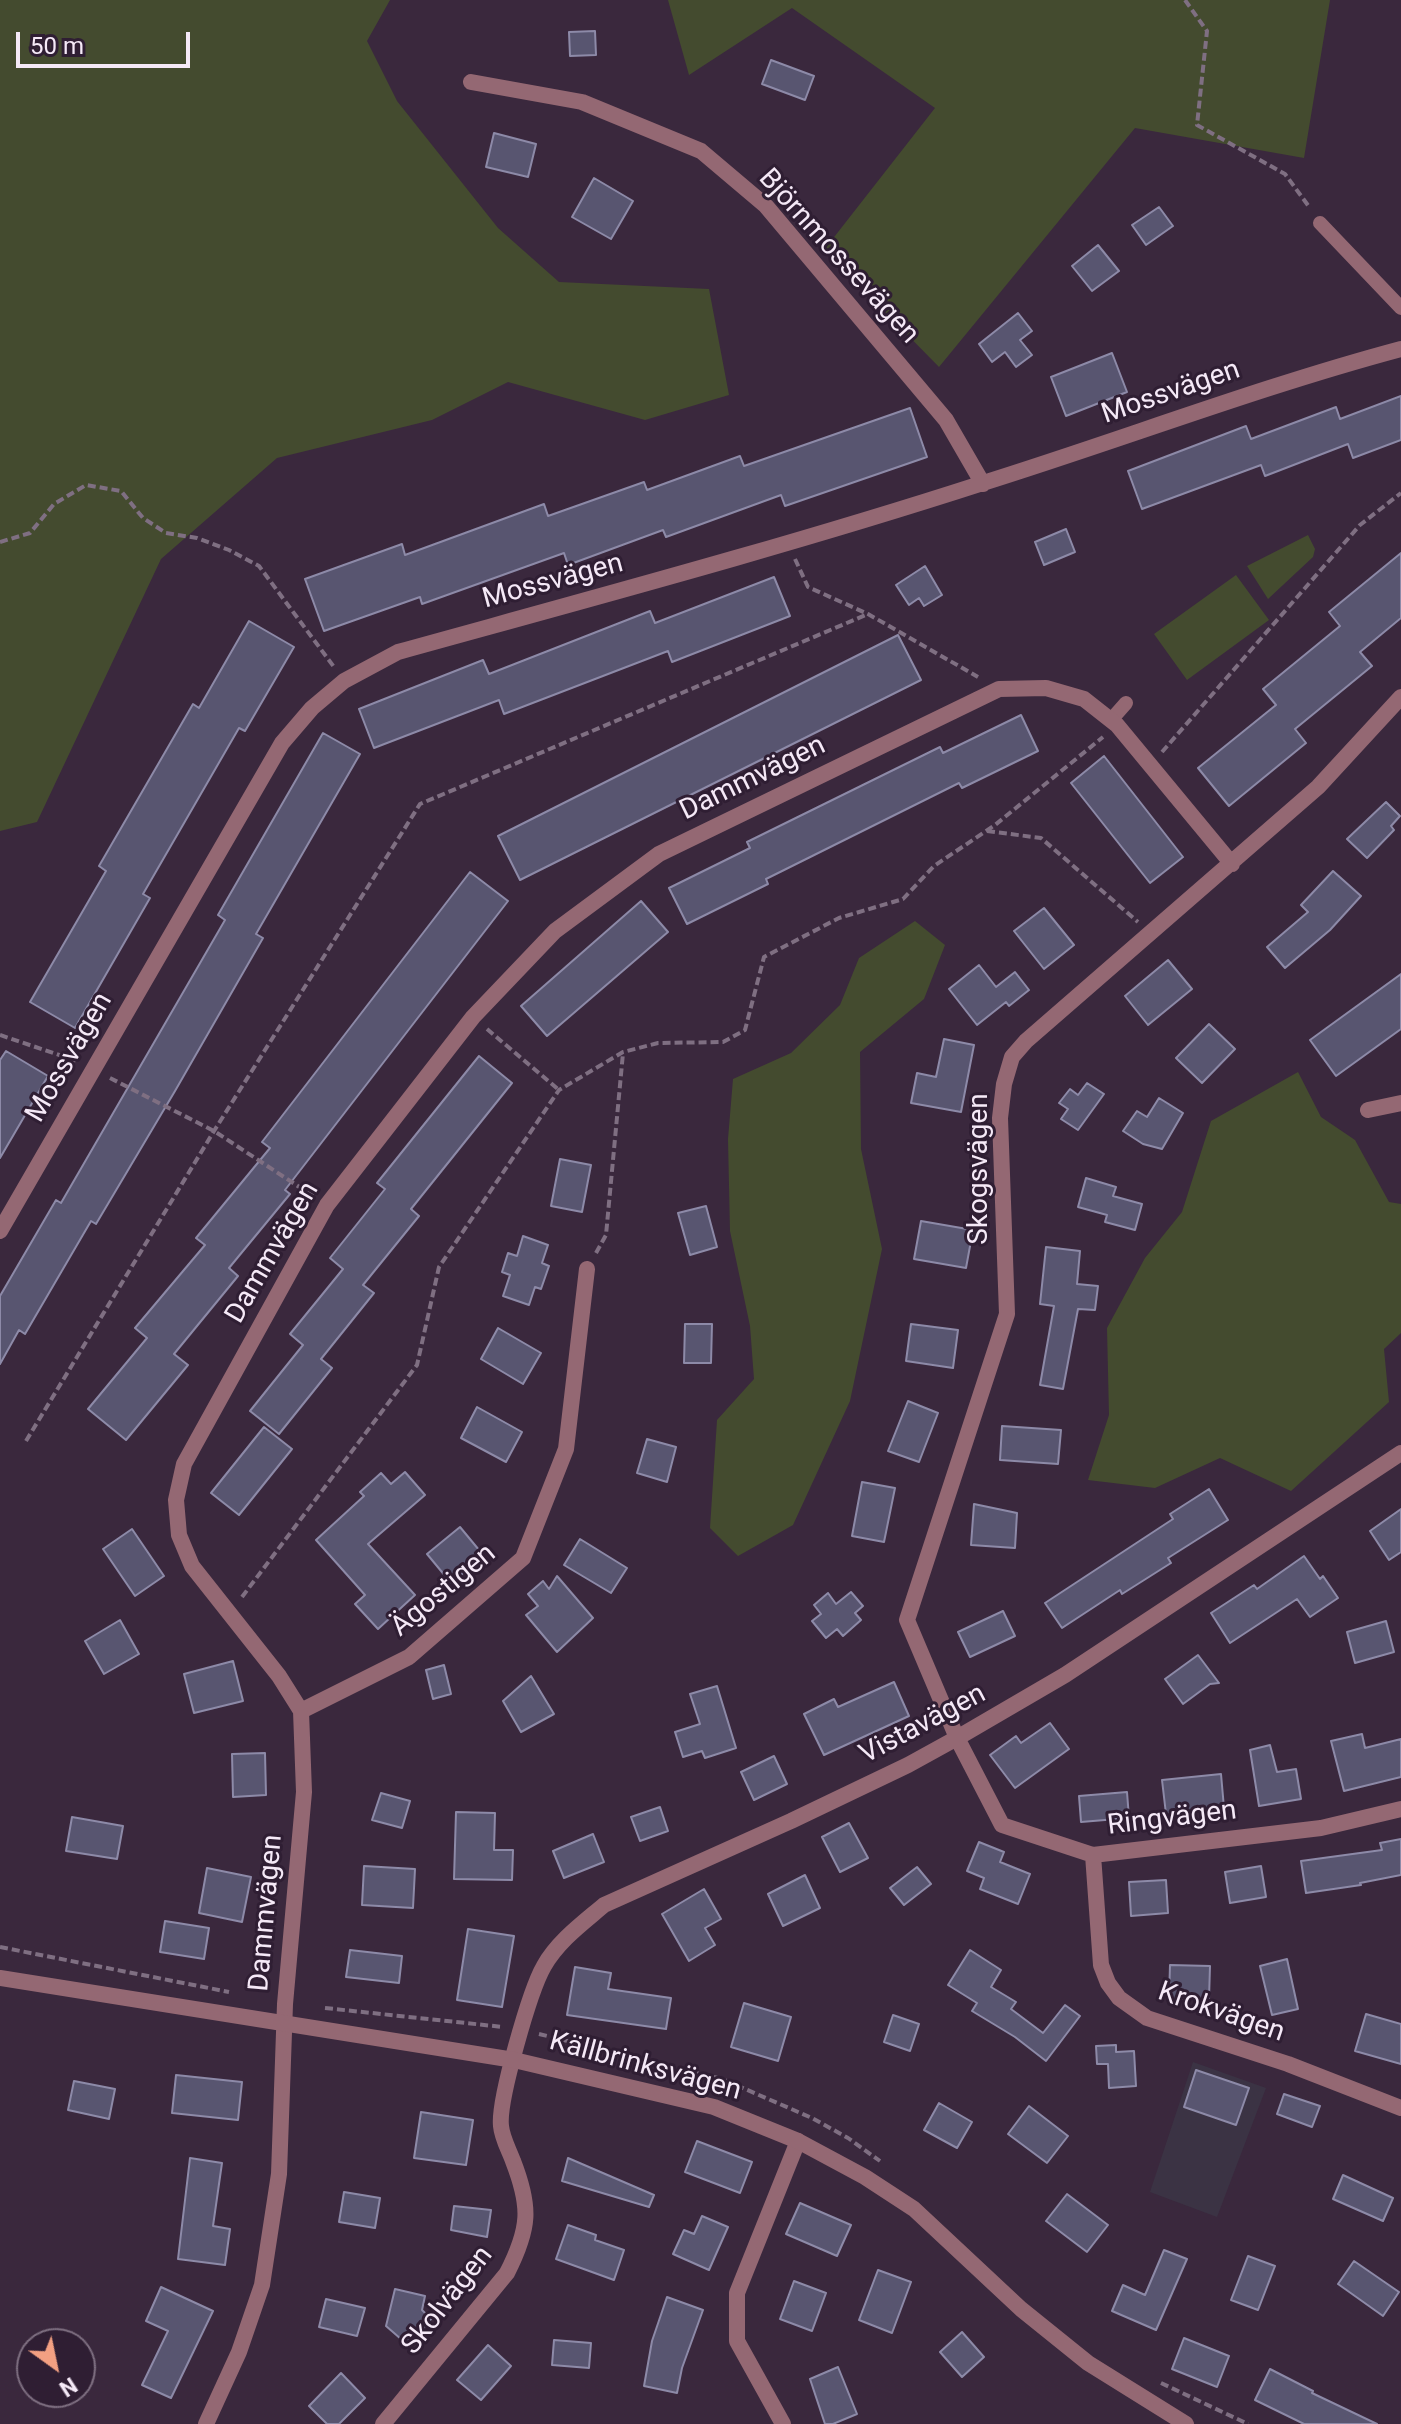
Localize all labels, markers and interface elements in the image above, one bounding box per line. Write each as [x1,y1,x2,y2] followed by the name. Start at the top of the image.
[20,16,194,66] scale bar
[30,32,84,60] text: 50 m
[751,163,925,351] street label: Björnmossevägen
[1097,354,1245,432] street label: Mossvägen
[479,547,627,617] street label: Mossvägen
[675,729,831,829] street label: Dammvägen
[19,987,121,1129] street label: Mossvägen
[963,1093,997,1245] street label: Skogsvägen
[219,1176,327,1330] street label: Dammvägen
[385,1538,503,1644] street label: Ägostigen
[854,1678,992,1772] street label: Vistavägen
[1106,1794,1238,1844] street label: Ringvägen
[243,1833,291,1993] street label: Dammvägen
[1153,1976,1289,2050] street label: Krokvägen
[545,2025,745,2109] street label: Källbrinksvägen
[395,2240,501,2362] street label: Skolvägen
[16,2328,96,2408] north arrow
[55,2372,82,2402] text: N

